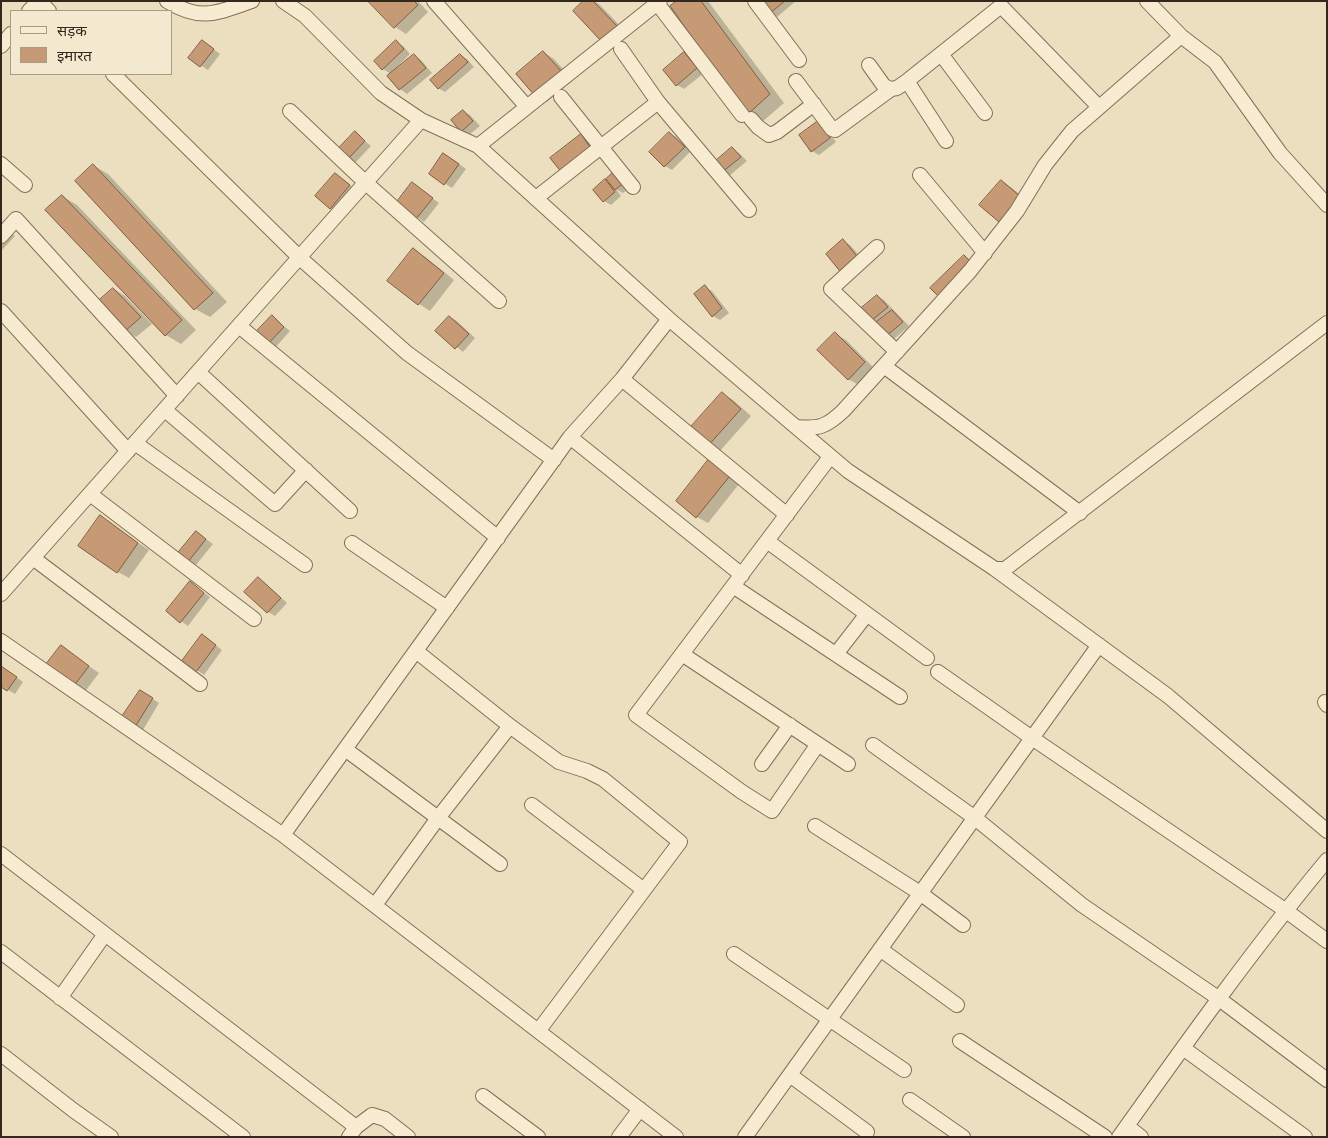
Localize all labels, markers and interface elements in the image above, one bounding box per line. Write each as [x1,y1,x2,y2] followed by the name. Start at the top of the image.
[10,10,172,75] legend
[57,18,87,41] text: सड़क
[57,43,92,66] text: इमारत

